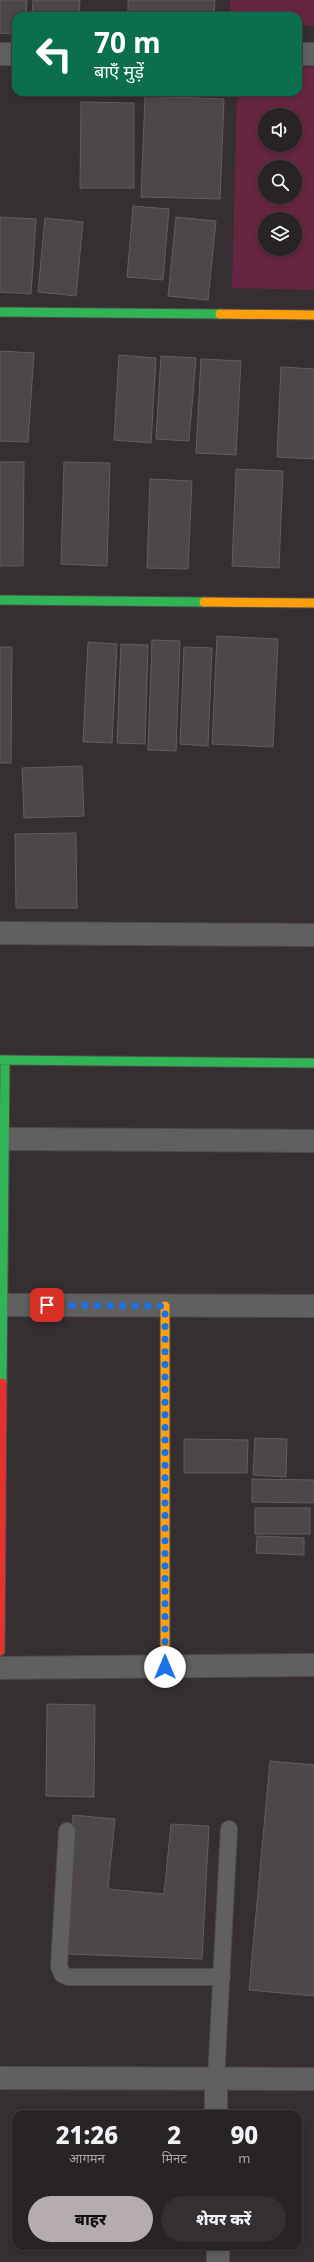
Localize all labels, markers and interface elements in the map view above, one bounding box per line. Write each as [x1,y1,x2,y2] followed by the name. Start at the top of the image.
[94,23,161,61] text: 70 m
[28,28,80,80] icon: left
[94,59,144,83] text: बाएँ मुड़ें
[258,108,302,256] map controls
[258,108,302,152] button: sound
[258,160,302,204] button: search
[258,212,302,256] button: layers
[30,1288,64,1322] pin
[36,1294,58,1316] icon: arrive
[144,1646,186,1688] position arrow
[56,2118,118,2151] text: 21:26
[167,2118,181,2151] text: 2
[231,2118,258,2151] text: 90
[69,2149,105,2167] text: आगमन
[162,2149,187,2167] text: मिनट
[238,2149,250,2167] text: m
[28,2196,153,2242] button: बाहर
[161,2196,286,2242] button: शेयर करें

